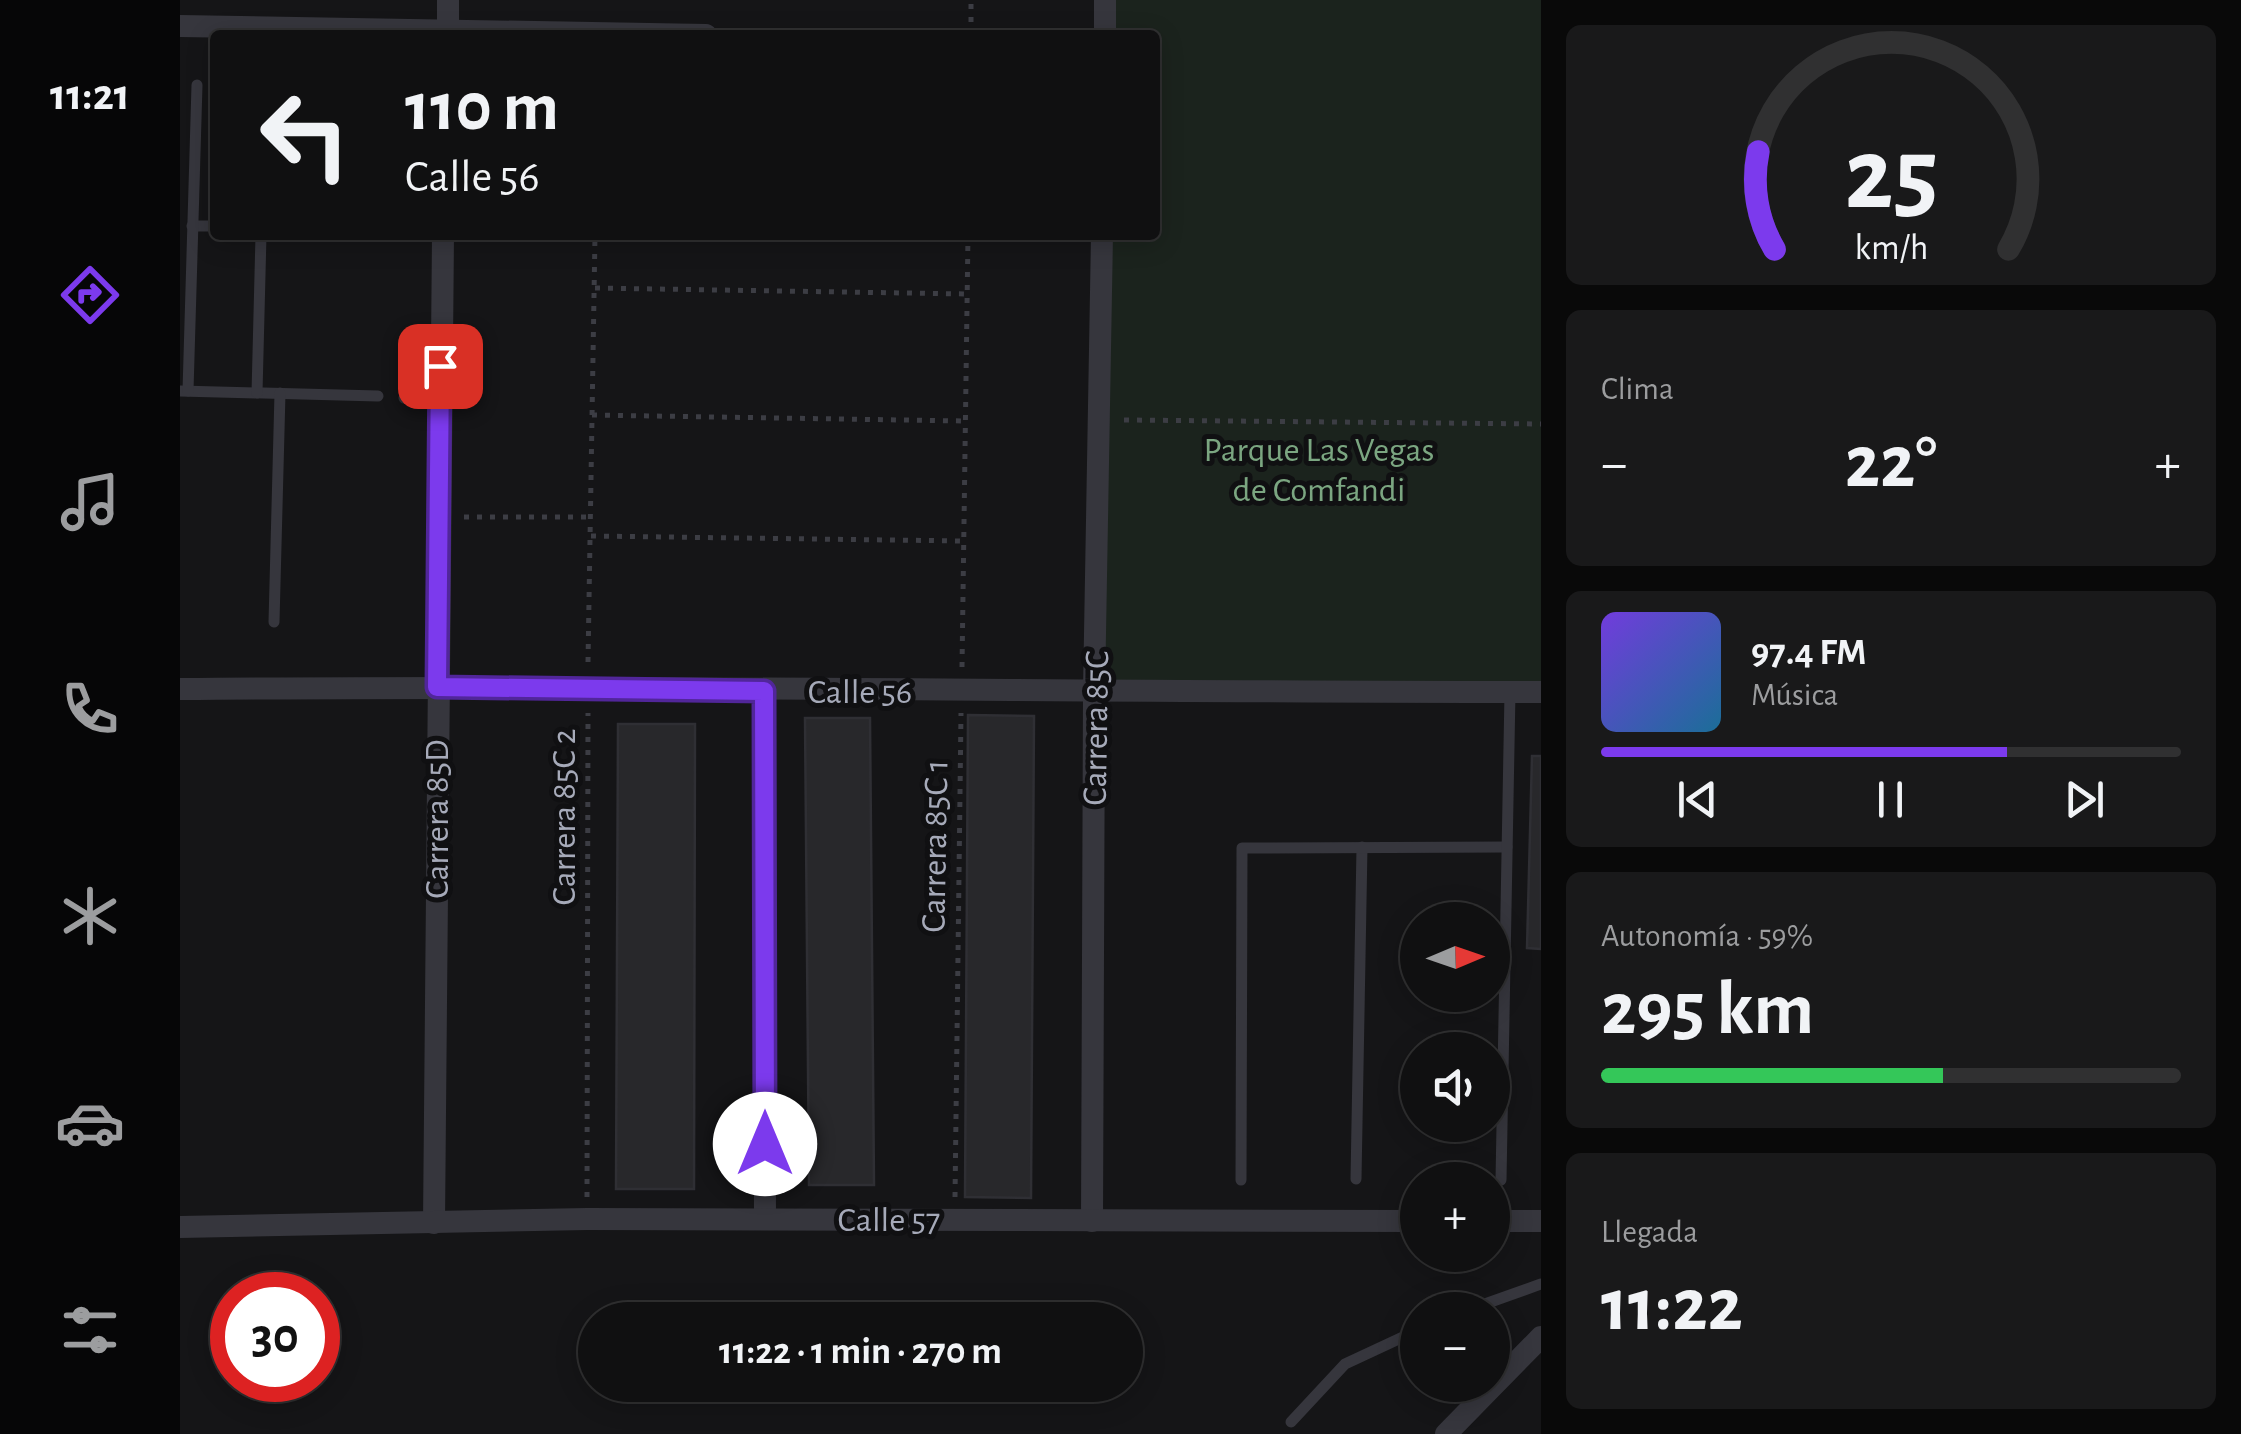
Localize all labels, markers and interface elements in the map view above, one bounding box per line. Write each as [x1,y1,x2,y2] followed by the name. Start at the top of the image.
[240,70,370,200] icon: left
[50,73,130,118] text: 11:21
[405,73,559,143] text: 110 m
[1844,124,1938,228] text: 25
[405,155,540,200] text: Calle 56
[1854,230,1928,266] text: km/h
[55,260,125,330] icon: directions
[398,324,483,409] pin
[413,339,468,394] icon: arrive
[1601,373,1674,405] text: Clima
[1845,426,1937,501] text: 22°
[1203,433,1435,508] park label: Parque Las Vegas de Comfandi
[1601,437,1627,492] text: −
[2155,437,2181,492] text: +
[55,467,125,537] icon: music
[1751,634,1867,672] text: 97.4 FM
[1078,650,1115,806] street label: Carrera 85C
[55,674,125,744] icon: phone
[808,675,912,710] street label: Calle 56
[1751,679,1838,711] text: Música
[547,729,582,905] street label: Carrera 85C 2
[420,739,455,899] street label: Carrera 85D
[916,759,955,933] street label: Carrera 85C 1
[1670,772,1725,827] icon: previous
[1863,772,1918,827] icon: pause
[2057,772,2112,827] icon: next
[55,881,125,951] icon: climate
[1400,902,1510,1012] north arrow
[1400,902,1510,1402] map controls
[1601,920,1813,952] text: Autonomía · 59%
[1601,973,1814,1048] text: 295 km
[1400,1032,1510,1142] button: sound
[55,1088,125,1158] icon: car
[713,1092,817,1196] position arrow
[1400,1162,1510,1272] button: +
[838,1203,940,1238] street label: Calle 57
[1601,1216,1698,1248] text: Llegada
[1601,1269,1743,1344] text: 11:22
[210,1272,340,1402] speed limit sign: 30
[1400,1292,1510,1402] button: −
[55,1295,125,1365] icon: filters
[719,1333,1002,1371] text: 11:22 · 1 min · 270 m

